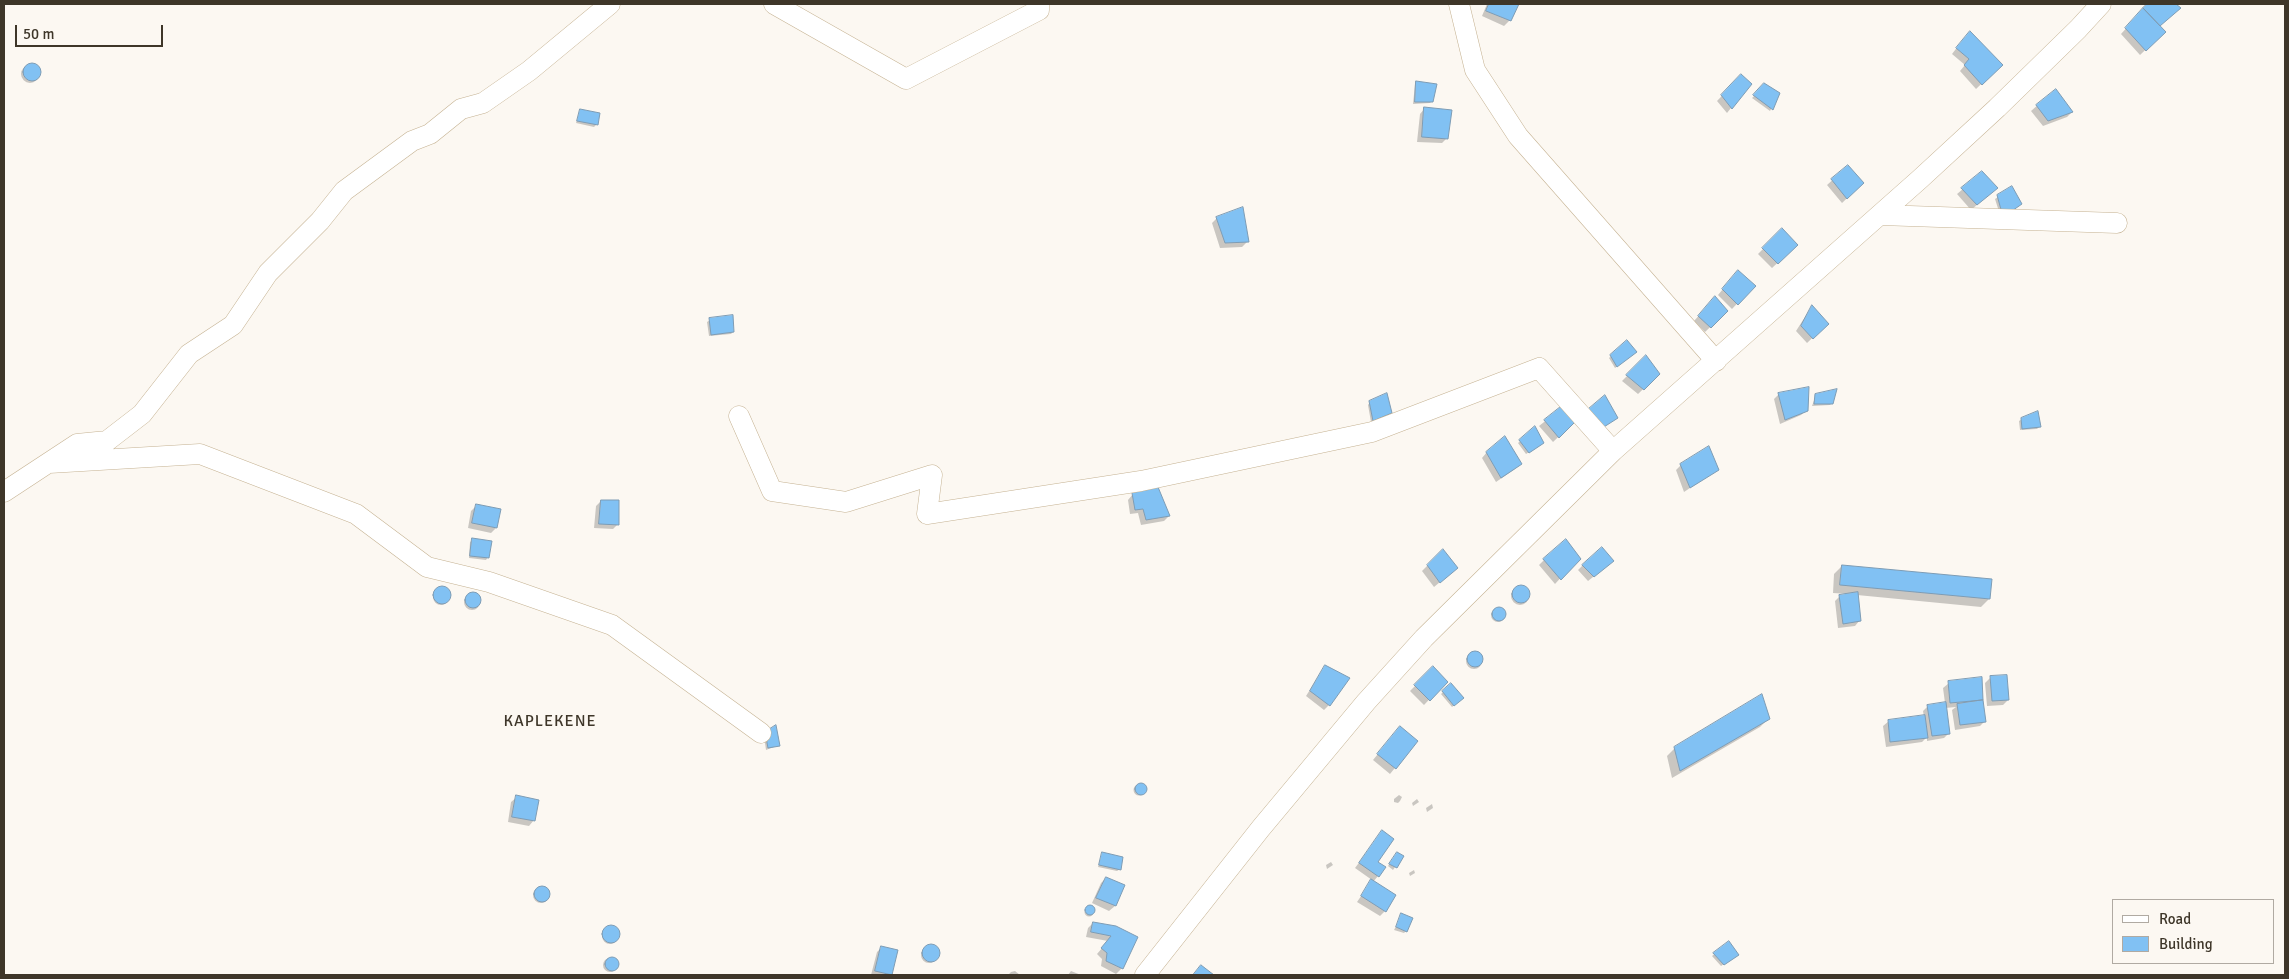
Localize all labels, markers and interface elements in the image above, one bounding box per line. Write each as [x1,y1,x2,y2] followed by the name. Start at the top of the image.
[18,15,165,47] scale bar
[23,25,54,43] text: 50 m
[502,712,598,732] district label: KAPLEKENE
[2112,899,2274,964] legend
[2159,910,2191,928] text: Road
[2159,935,2213,953] text: Building

